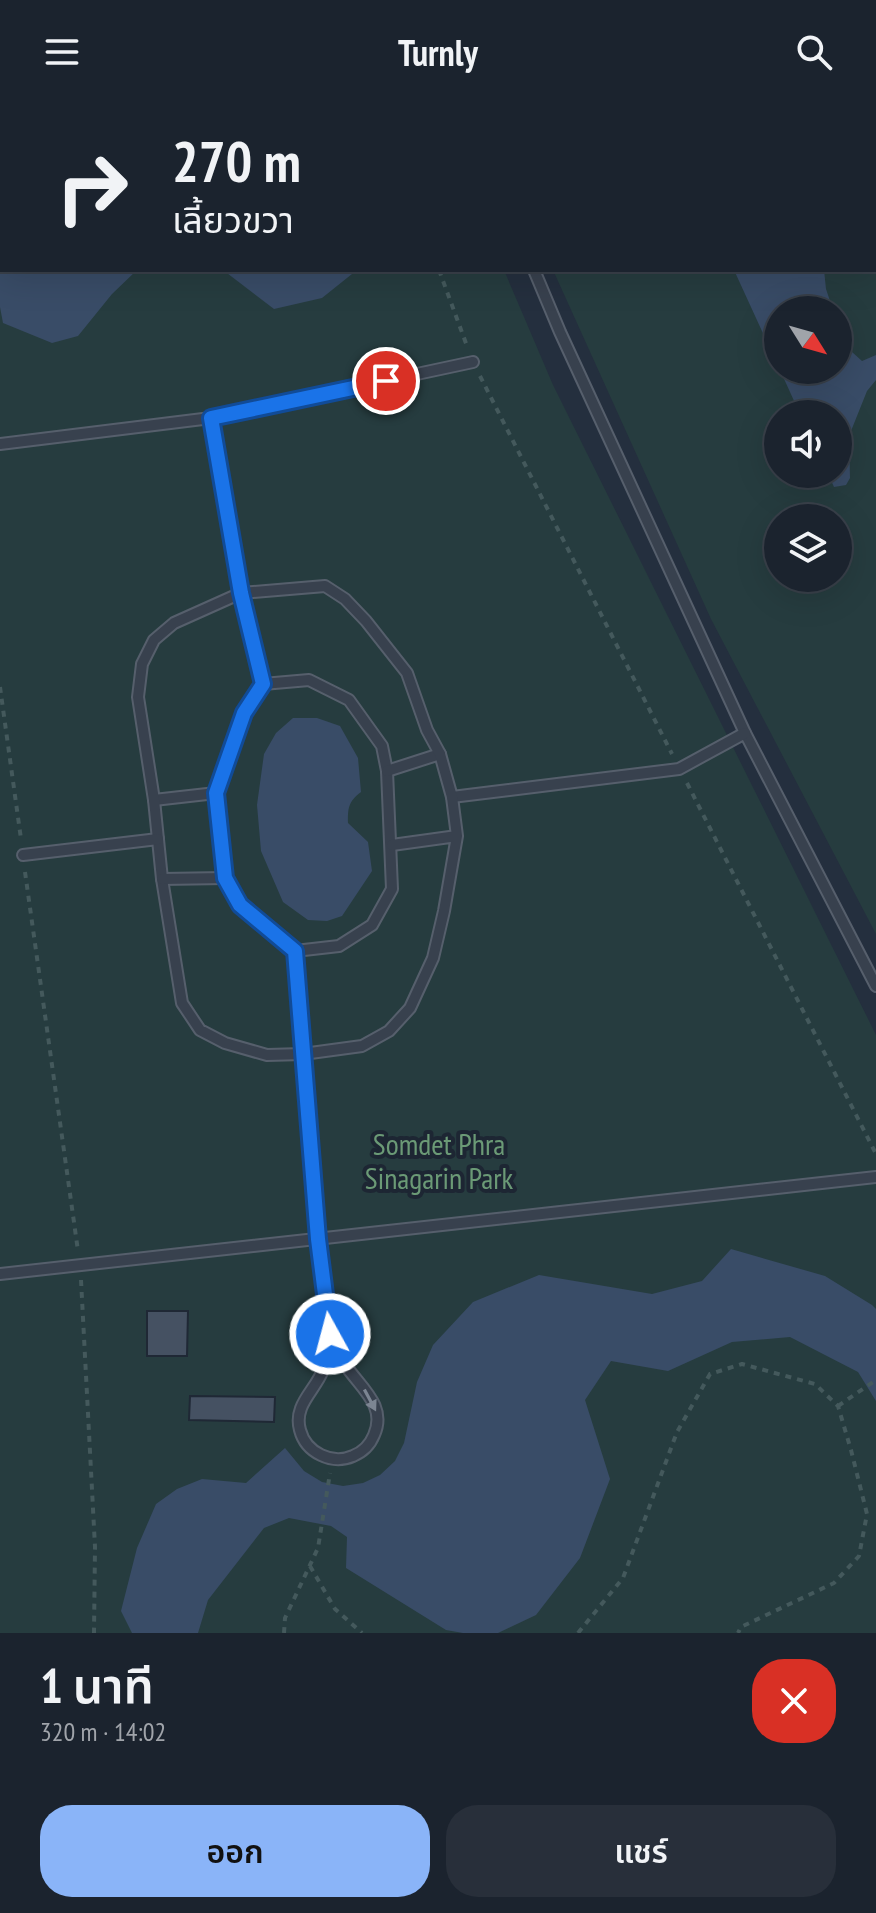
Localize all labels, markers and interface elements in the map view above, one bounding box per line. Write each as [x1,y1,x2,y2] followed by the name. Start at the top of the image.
[398,29,478,76] text: Turnly
[40,30,84,74] icon: menu
[792,30,836,74] icon: search
[172,125,301,197] text: 270 m
[40,136,144,240] icon: right
[172,196,294,243] text: เลี้ยวขวา
[764,296,852,384] north arrow
[764,296,852,592] map controls
[352,347,420,415] pin
[364,359,408,403] icon: arrive
[764,400,852,488] button: sound
[764,504,852,592] button: layers
[365,1124,514,1197] park label: Somdet Phra Sinagarin Park
[288,1292,372,1376] position arrow
[362,1389,376,1411] one-way arrow
[40,1654,154,1716] text: 1 นาที
[752,1659,836,1743] button: close
[40,1715,166,1748] text: 320 m · 14:02
[40,1805,430,1897] button: ออก
[446,1805,836,1897] button: แชร์

